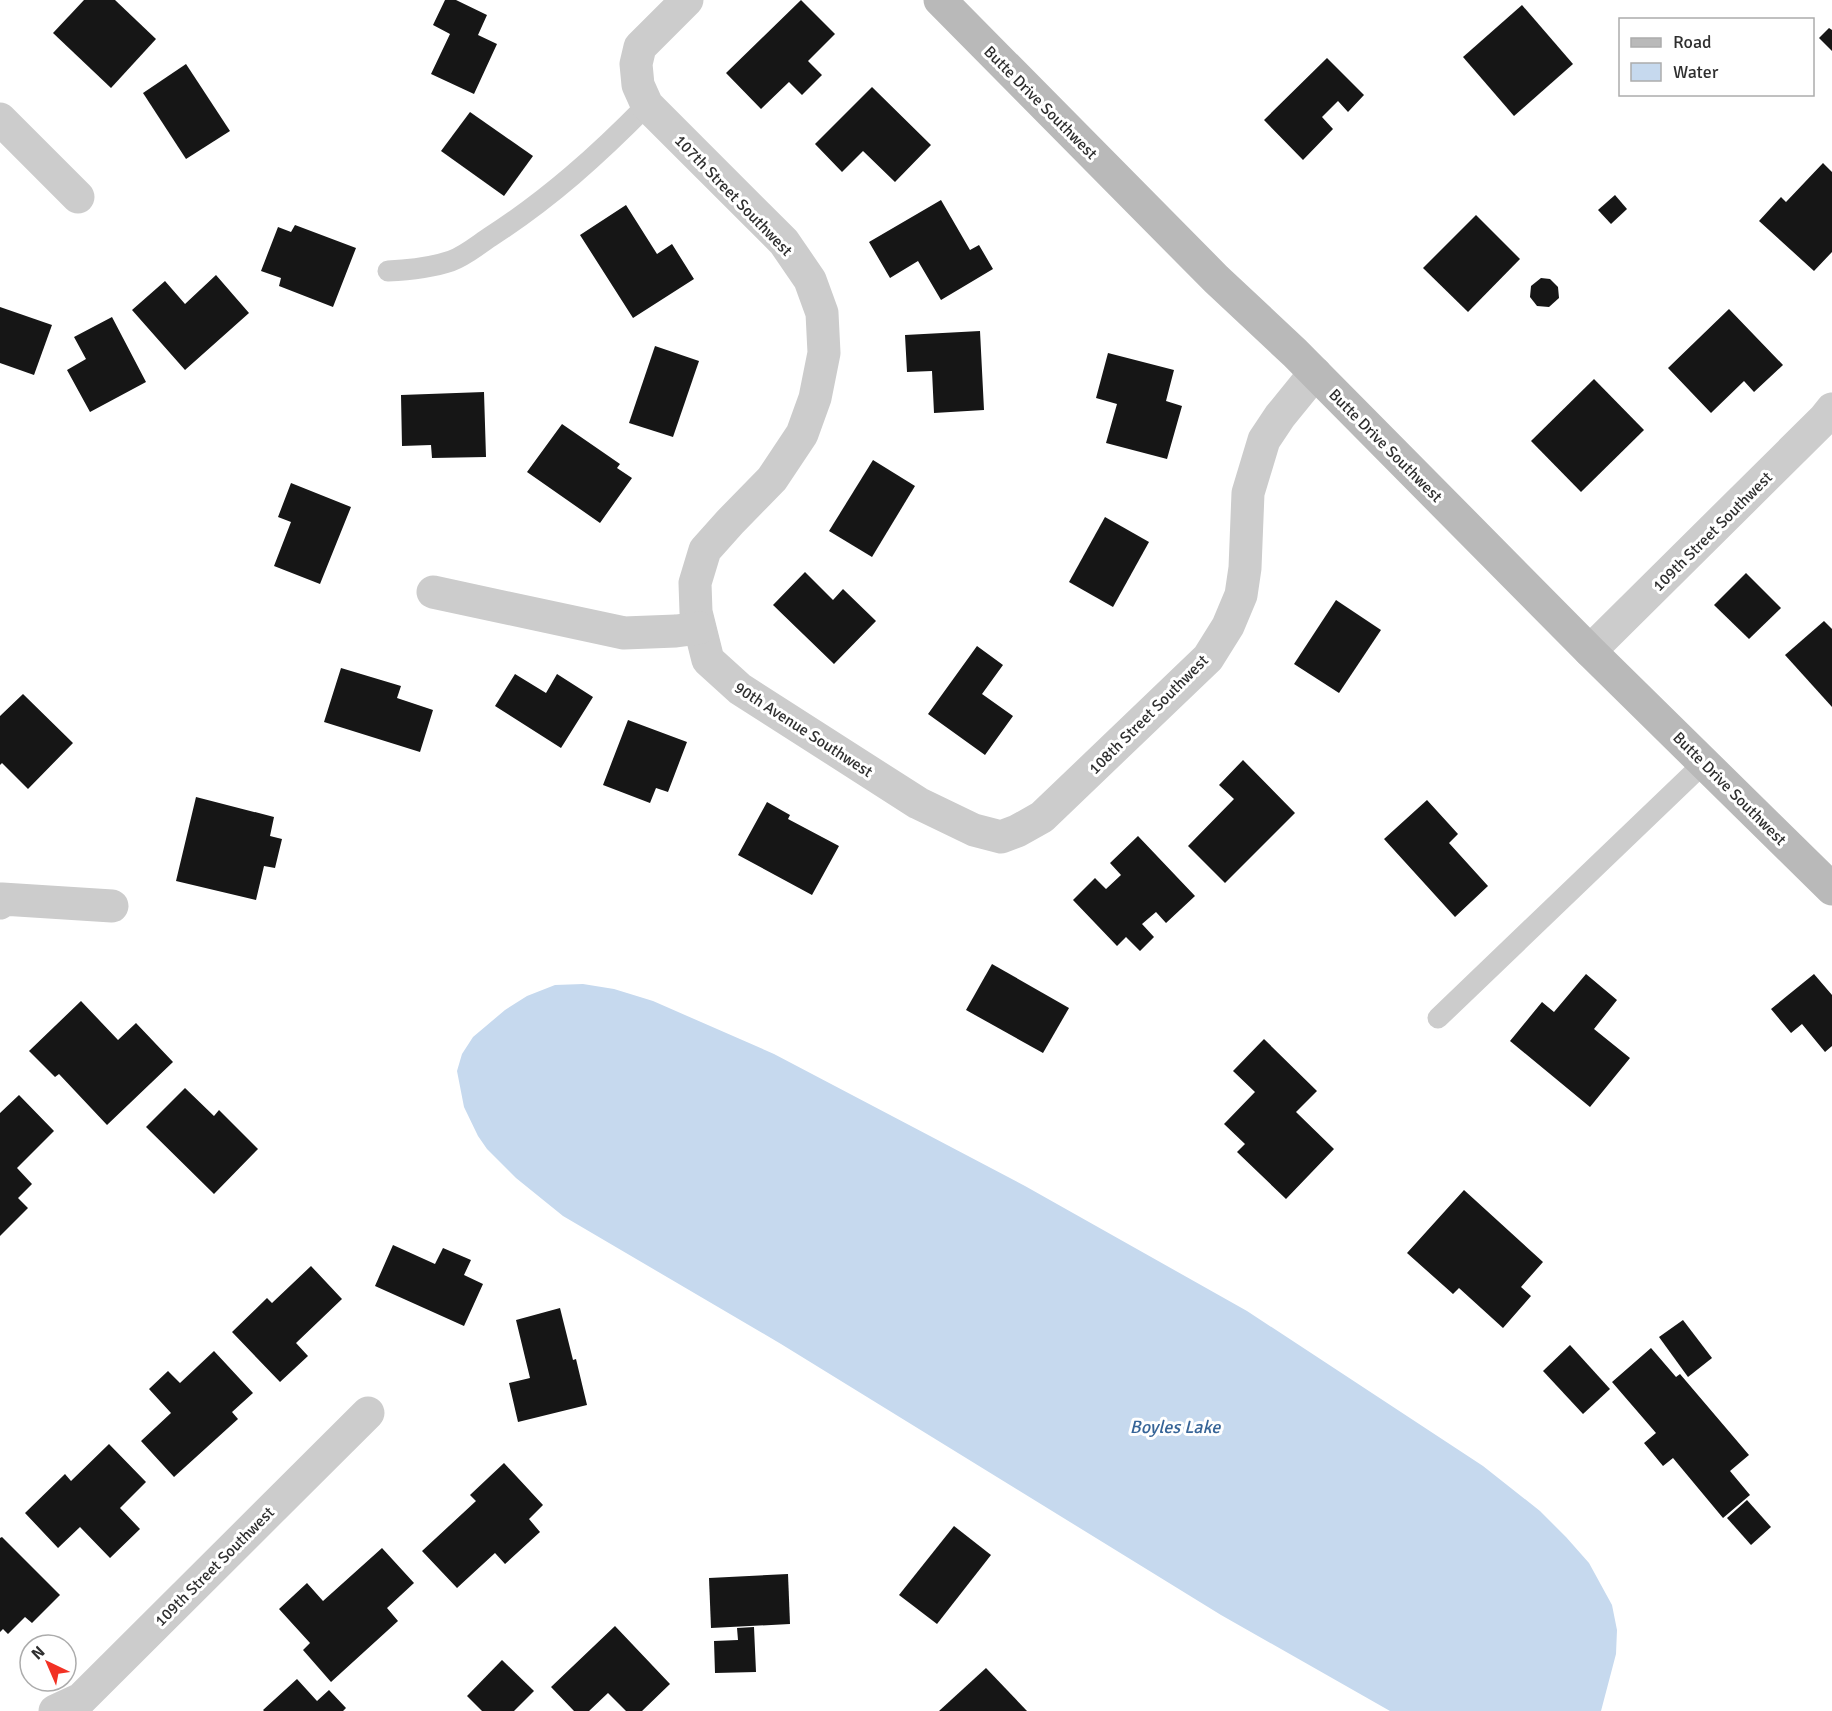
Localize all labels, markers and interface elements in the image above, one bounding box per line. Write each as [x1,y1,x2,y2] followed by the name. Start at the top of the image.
[1619,18,1814,96] legend
[1673,31,1712,53] text: Road
[979,42,1101,164] street label: Butte Drive Southwest
[1673,61,1719,83] text: Water
[670,131,797,261] street label: 107th Street Southwest
[1324,385,1446,507] street label: Butte Drive Southwest
[1649,467,1777,596] street label: 109th Street Southwest
[1085,650,1213,779] street label: 108th Street Southwest
[731,678,877,782] street label: 90th Avenue Southwest
[1668,728,1790,850] street label: Butte Drive Southwest
[1130,1416,1221,1438] water label: Boyles Lake
[151,1502,279,1631] street label: 109th Street Southwest
[18,1633,78,1693] north arrow
[27,1642,49,1664] text: N

